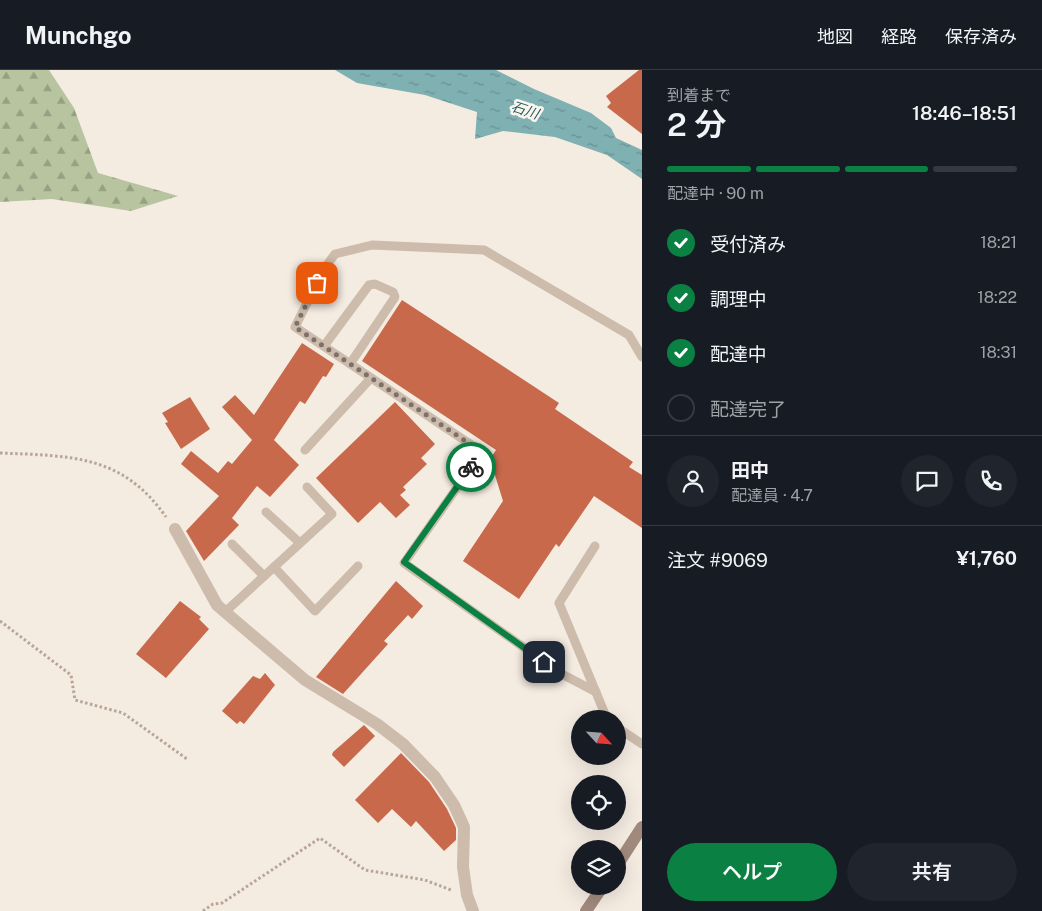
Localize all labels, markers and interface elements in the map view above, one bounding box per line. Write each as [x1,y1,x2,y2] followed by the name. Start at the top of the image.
[25,21,131,49] text: Munchgo
[817,26,853,47] text: 地図
[881,26,917,47] text: 経路
[945,26,1017,47] text: 保存済み
[667,86,731,105] text: 到着まで
[509,98,543,123] water label: 石川
[912,102,1017,124] text: 18:46–18:51
[667,106,726,143] text: 2 分
[667,184,764,203] text: 配達中 · 90 m
[667,229,695,257] icon: check
[710,233,786,255] text: 受付済み
[980,233,1017,252] text: 18:21
[296,262,338,304] pin
[303,269,331,297] icon: bag
[667,284,695,312] icon: check
[710,288,767,310] text: 調理中
[977,288,1017,307] text: 18:22
[667,339,695,367] icon: check
[710,343,767,365] text: 配達中
[980,343,1017,362] text: 18:31
[710,398,786,420] text: 配達完了
[446,442,496,492] courier
[457,453,485,481] icon: bike
[667,455,719,507] button: person
[901,455,953,507] button: chat
[965,455,1017,507] button: phone
[731,459,769,481] text: 田中
[731,486,813,505] text: 配達員 · 4.7
[956,547,1017,569] text: ¥1,760
[667,549,768,571] text: 注文 #9069
[523,641,565,683] pin
[530,648,558,676] icon: home
[571,710,626,765] north arrow
[571,710,626,895] map controls
[571,775,626,830] button: locate
[571,840,626,895] button: layers
[667,843,837,901] button: ヘルプ
[847,843,1017,901] button: 共有

